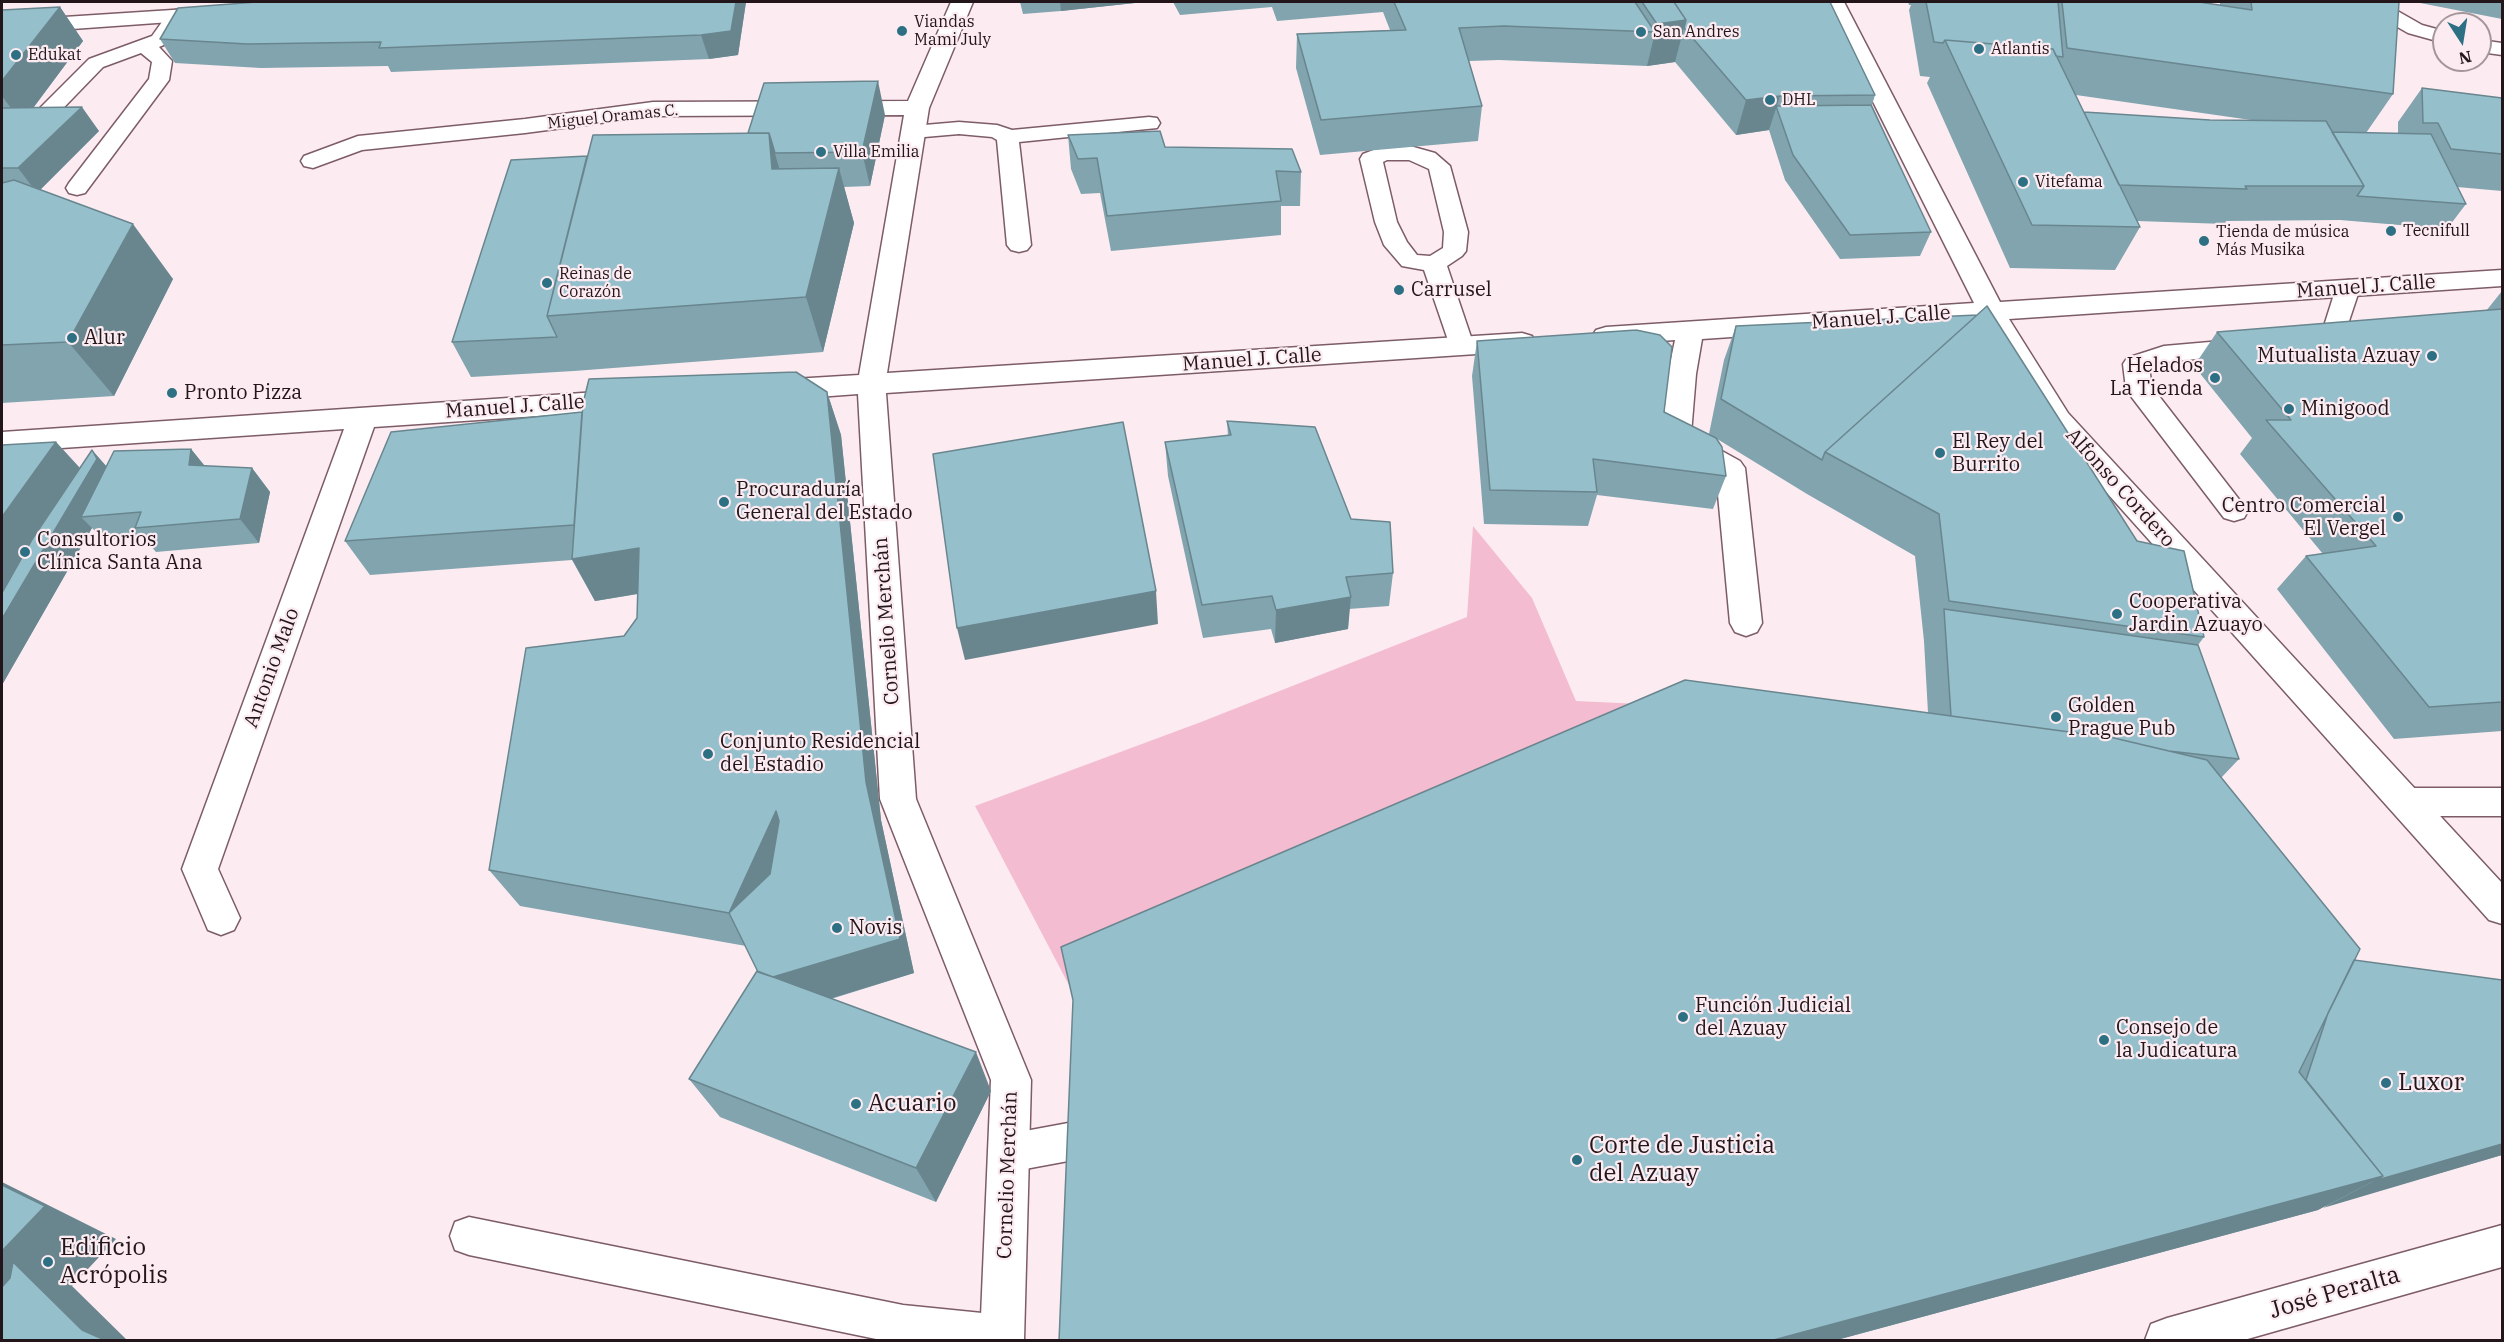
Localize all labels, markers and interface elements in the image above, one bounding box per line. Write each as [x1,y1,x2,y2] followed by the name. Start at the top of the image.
[914,12,991,50] place label: Viandas Mami July
[2432,12,2492,72] north arrow
[1653,22,1739,42] place label: San Andres
[895,24,909,38] marker: Viandas Mami July
[1634,25,1648,39] marker: San Andres
[1991,39,2050,59] place label: Atlantis
[1972,42,1986,56] marker: Atlantis
[28,45,81,65] place label: Edukat
[2457,47,2474,69] text: N
[9,48,23,62] marker: Edukat
[1782,90,1815,110] place label: DHL
[1763,93,1777,107] marker: DHL
[547,101,679,133] street label: Miguel Oramas C.
[833,142,920,162] place label: Villa Emilia
[814,145,828,159] marker: Villa Emilia
[2035,172,2103,192] place label: Vitefama
[2016,175,2030,189] marker: Vitefama
[2403,221,2470,241] place label: Tecnifull
[2216,222,2349,260] place label: Tienda de música Más Musika
[2384,224,2398,238] marker: Tecnifull
[2197,234,2211,248] marker: Tienda de música Más Musika
[559,264,632,302] place label: Reinas de Corazón
[2296,270,2436,304] street label: Manuel J. Calle
[540,276,554,290] marker: Reinas de Corazón
[1411,278,1492,302] place label: Carrusel
[1392,283,1406,297] marker: Carrusel
[1811,301,1951,335] street label: Manuel J. Calle
[84,326,125,350] place label: Alur
[65,331,79,345] marker: Alur
[1182,343,1322,377] street label: Manuel J. Calle
[2257,344,2420,368] place label: Mutualista Azuay
[2425,349,2439,363] marker: Mutualista Azuay
[2110,354,2203,401] place label: Helados La Tienda
[2208,371,2222,385] marker: Helados La Tienda
[184,381,302,405] place label: Pronto Pizza
[165,386,179,400] marker: Pronto Pizza
[445,390,585,424] street label: Manuel J. Calle
[2301,397,2390,421] place label: Minigood
[2282,402,2296,416] marker: Minigood
[2060,424,2180,552] street label: Alfonso Cordero
[1952,430,2043,477] place label: El Rey del Burrito
[1933,446,1947,460] marker: El Rey del Burrito
[736,478,912,525] place label: Procuraduría General del Estado
[2222,494,2386,541] place label: Centro Comercial El Vergel
[717,495,731,509] marker: Procuraduría General del Estado
[2391,510,2405,524] marker: Centro Comercial El Vergel
[37,528,203,575] place label: Consultorios Clínica Santa Ana
[869,536,905,706] street label: Cornelio Merchán
[18,545,32,559] marker: Consultorios Clínica Santa Ana
[2129,590,2263,637] place label: Cooperativa Jardin Azuayo
[239,605,305,731] street label: Antonio Malo
[2110,607,2124,621] marker: Cooperativa Jardin Azuayo
[2068,694,2175,741] place label: Golden Prague Pub
[2049,710,2063,724] marker: Golden Prague Pub
[720,730,920,777] place label: Conjunto Residencial del Estadio
[701,747,715,761] marker: Conjunto Residencial del Estadio
[849,916,902,940] place label: Novis
[830,921,844,935] marker: Novis
[1695,994,1851,1041] place label: Función Judicial del Azuay
[1676,1010,1690,1024] marker: Función Judicial del Azuay
[2116,1016,2238,1063] place label: Consejo de la Judicatura
[2097,1033,2111,1047] marker: Consejo de la Judicatura
[2398,1069,2464,1097] place label: Luxor
[2379,1076,2393,1090] marker: Luxor
[868,1090,956,1118] place label: Acuario
[993,1091,1023,1259] street label: Cornelio Merchán
[849,1097,863,1111] marker: Acuario
[1589,1132,1775,1188] place label: Corte de Justicia del Azuay
[1570,1153,1584,1167] marker: Corte de Justicia del Azuay
[60,1234,168,1290] place label: Edificio Acrópolis
[41,1255,55,1269] marker: Edificio Acrópolis
[2266,1261,2404,1325] street label: José Peralta

